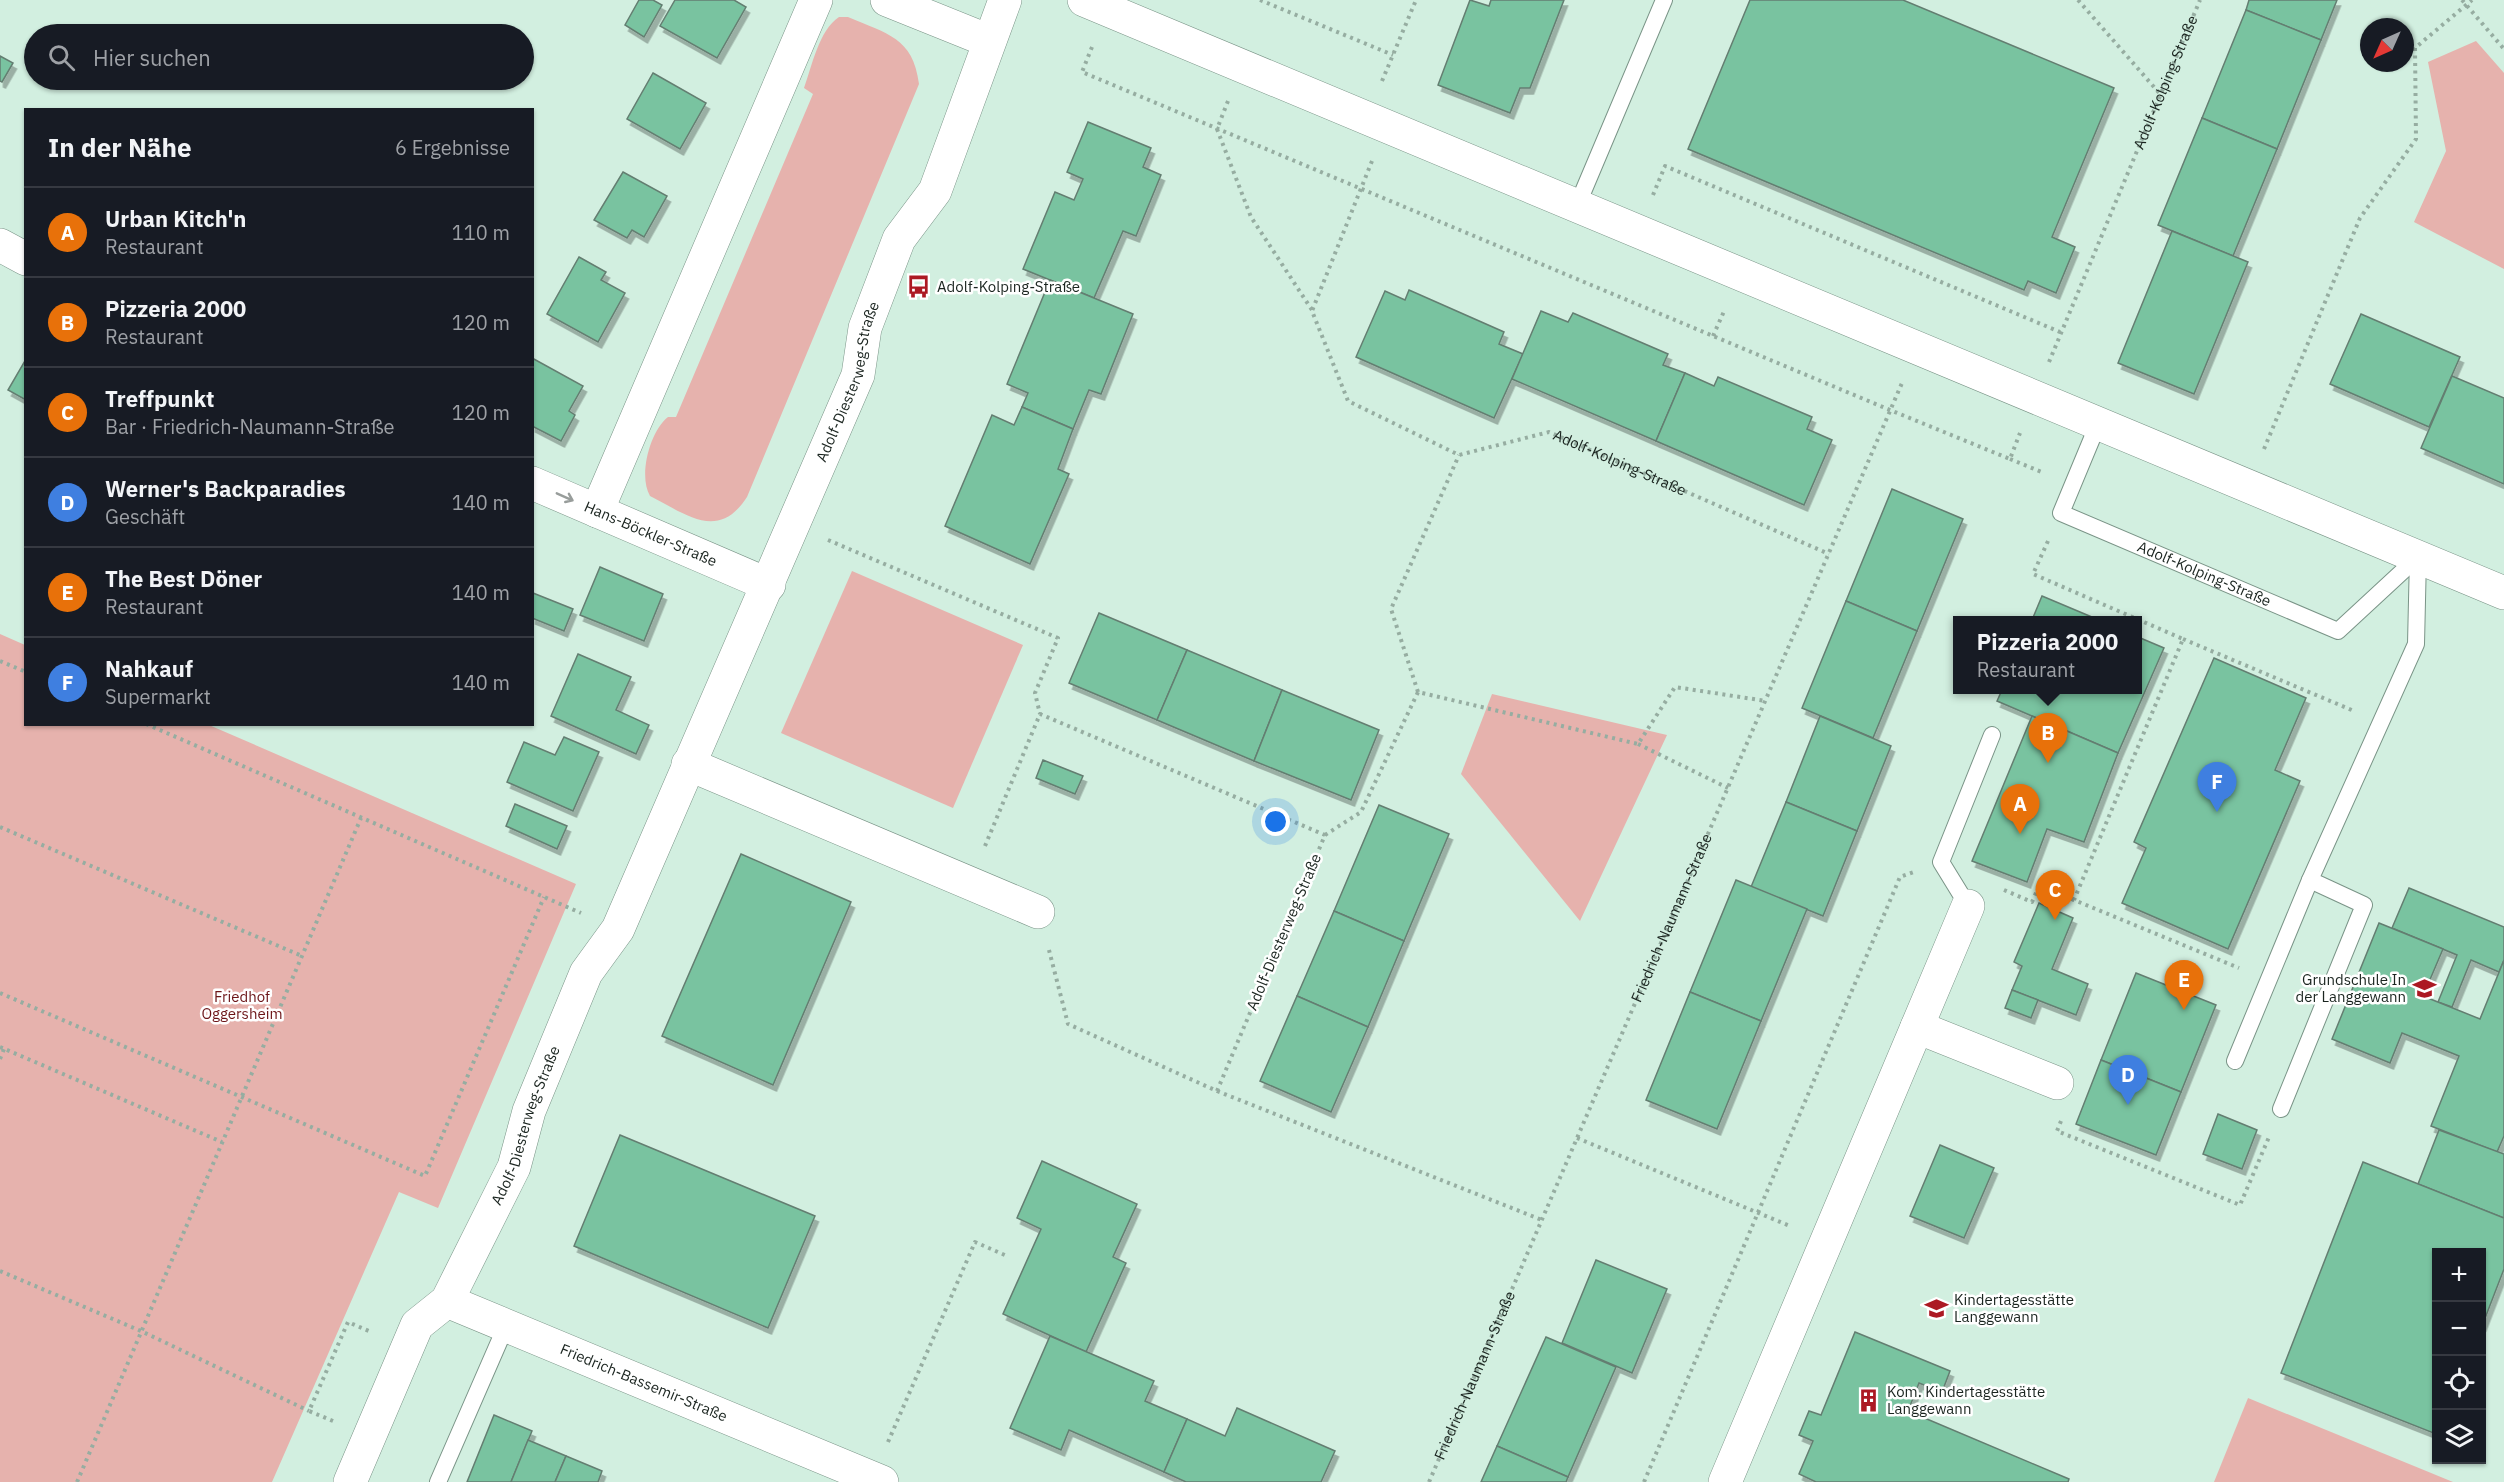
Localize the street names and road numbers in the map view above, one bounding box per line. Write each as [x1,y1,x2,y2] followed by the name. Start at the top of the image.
[2129,12,2202,152] street label: Adolf-Kolping-Straße
[812,299,883,465] street label: Adolf-Diesterweg-Straße
[1550,425,1689,500] street label: Adolf-Kolping-Straße
[581,497,720,570] street label: Hans-Böckler-Straße
[2135,537,2274,610] street label: Adolf-Kolping-Straße
[1627,830,1716,1005] street label: Friedrich-Naumann-Straße
[1242,851,1325,1013] street label: Adolf-Diesterweg-Straße
[487,1043,564,1208] street label: Adolf-Diesterweg-Straße
[1430,1288,1519,1463] street label: Friedrich-Naumann-Straße
[557,1339,730,1426] street label: Friedrich-Bassemir-Straße

